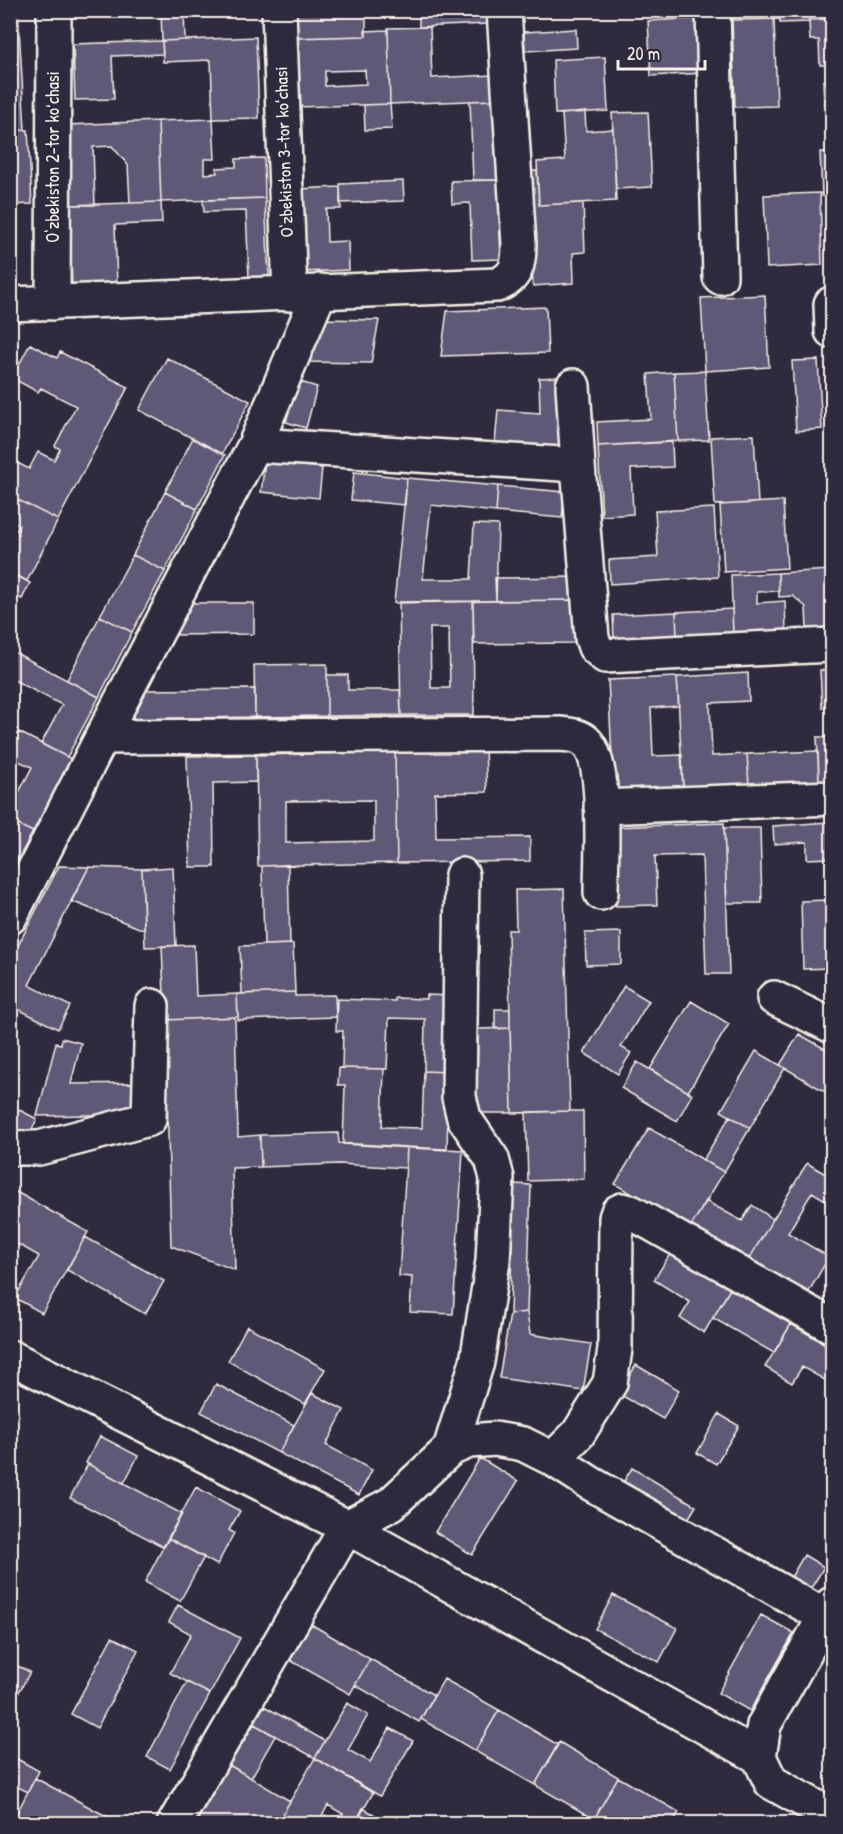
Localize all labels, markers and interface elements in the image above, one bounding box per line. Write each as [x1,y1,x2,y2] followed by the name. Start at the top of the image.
[618,33,705,71] scale bar
[627,41,660,66] text: 20 m
[268,66,299,238] street label: O‘zbekiston 3-tor koʻchasi
[40,71,65,243] street label: O‘zbekiston 2-tor koʻchasi

